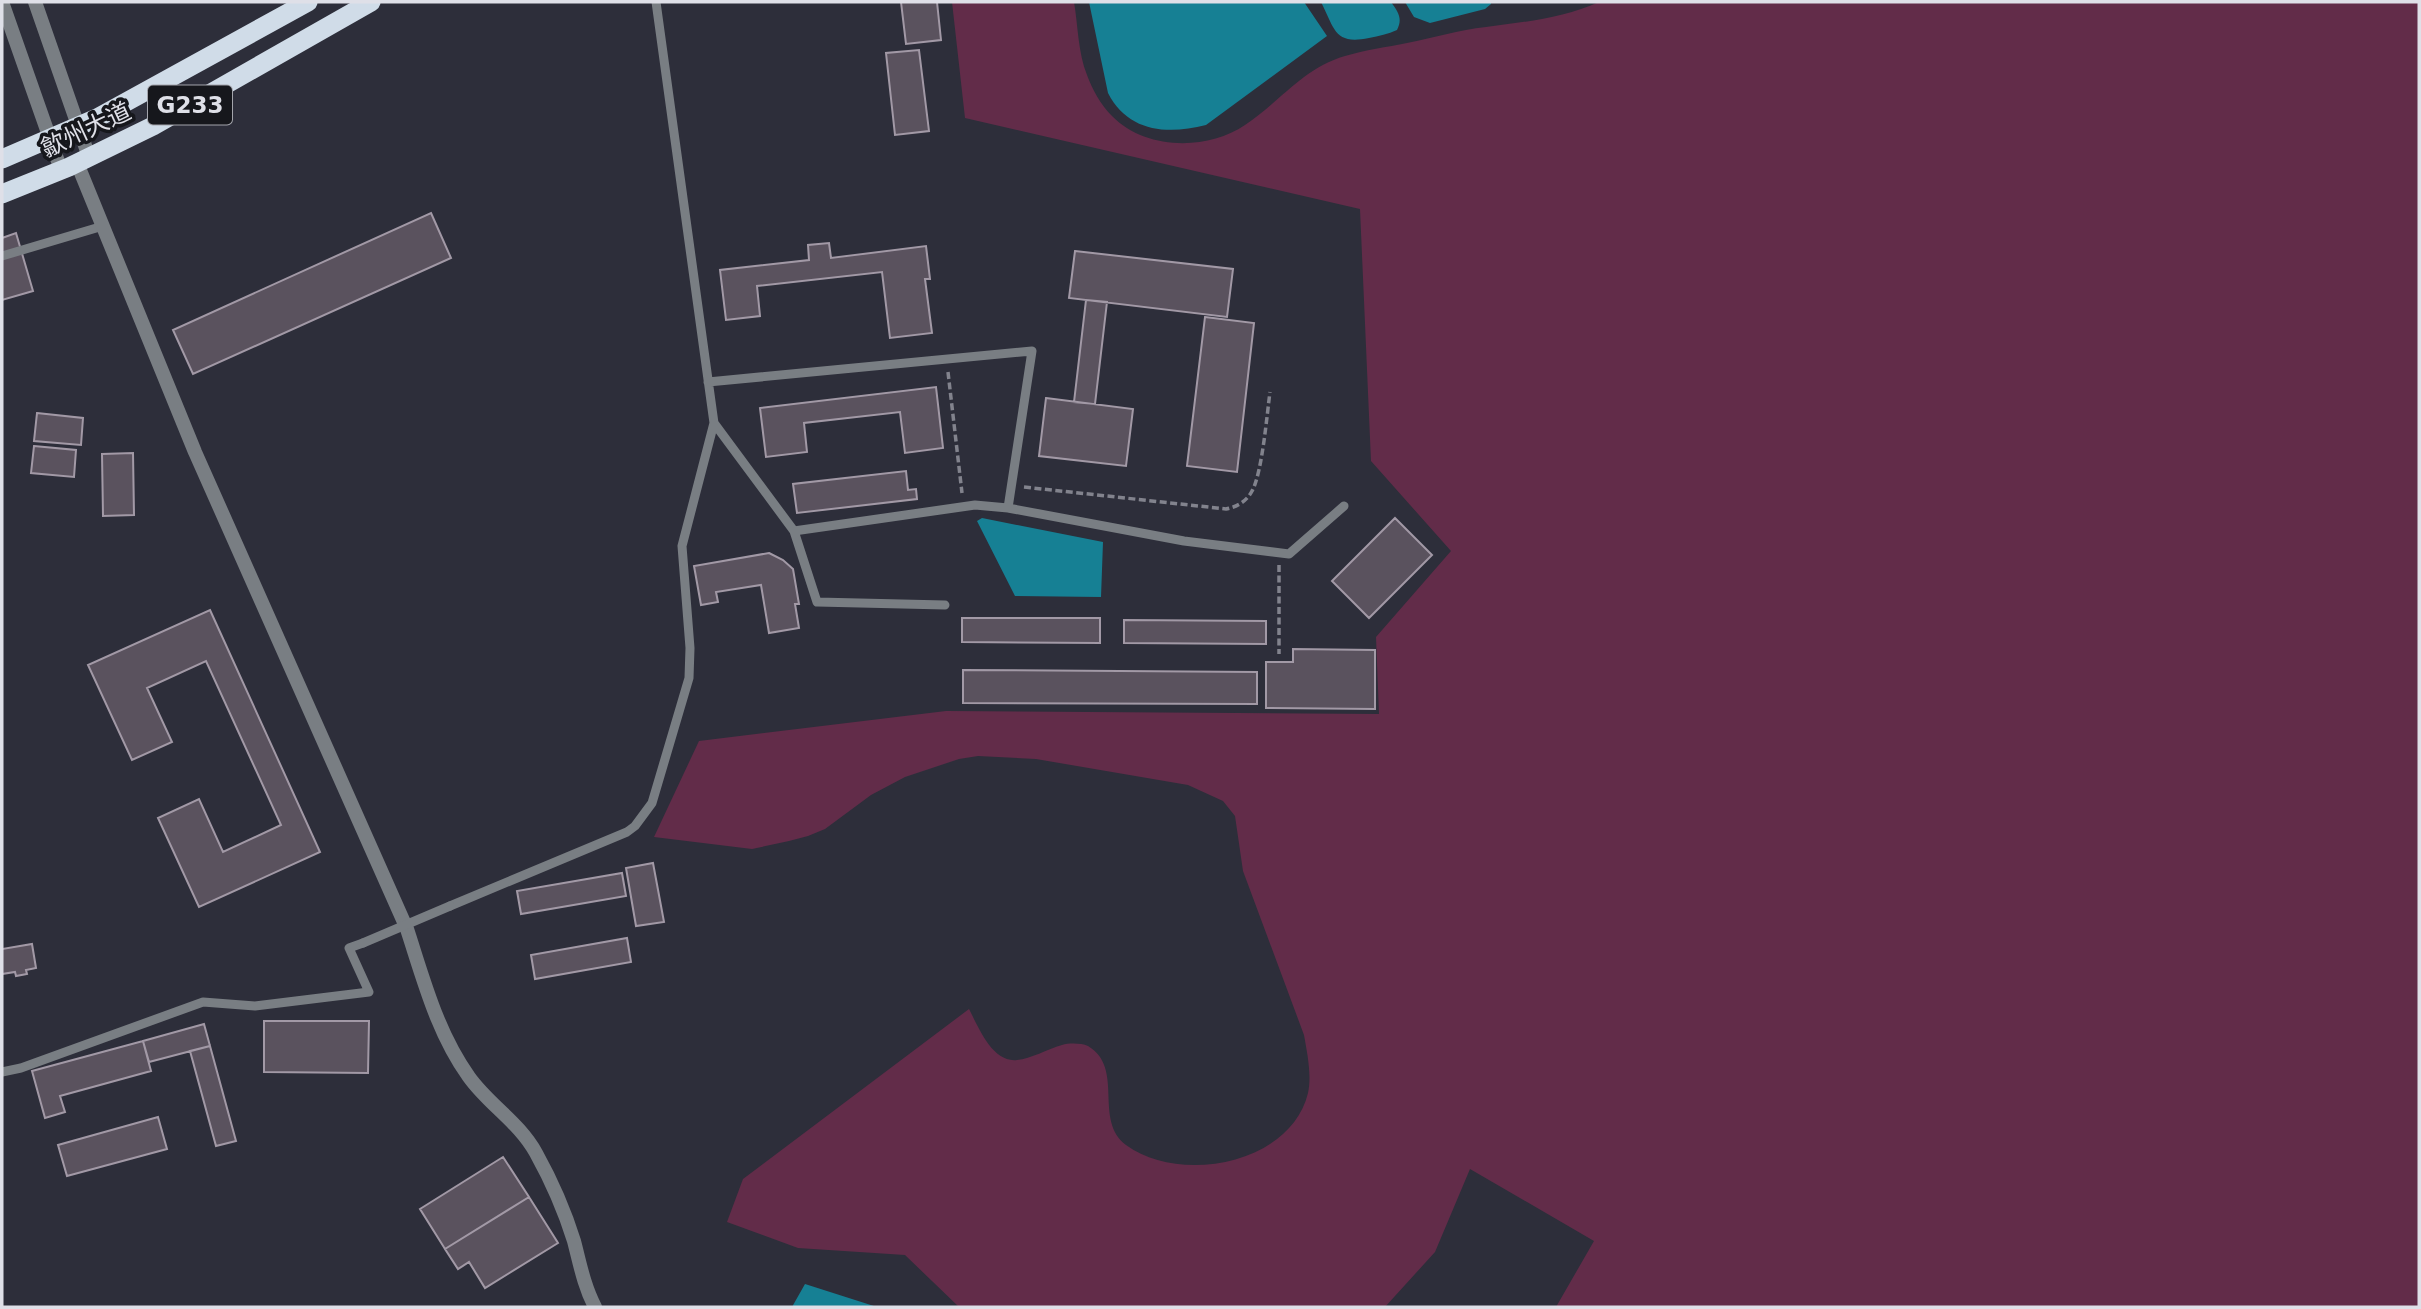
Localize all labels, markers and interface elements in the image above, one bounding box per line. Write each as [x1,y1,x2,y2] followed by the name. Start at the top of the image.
[148,86,232,124] road number: G233
[37,97,135,163] street label: 歙州大道

